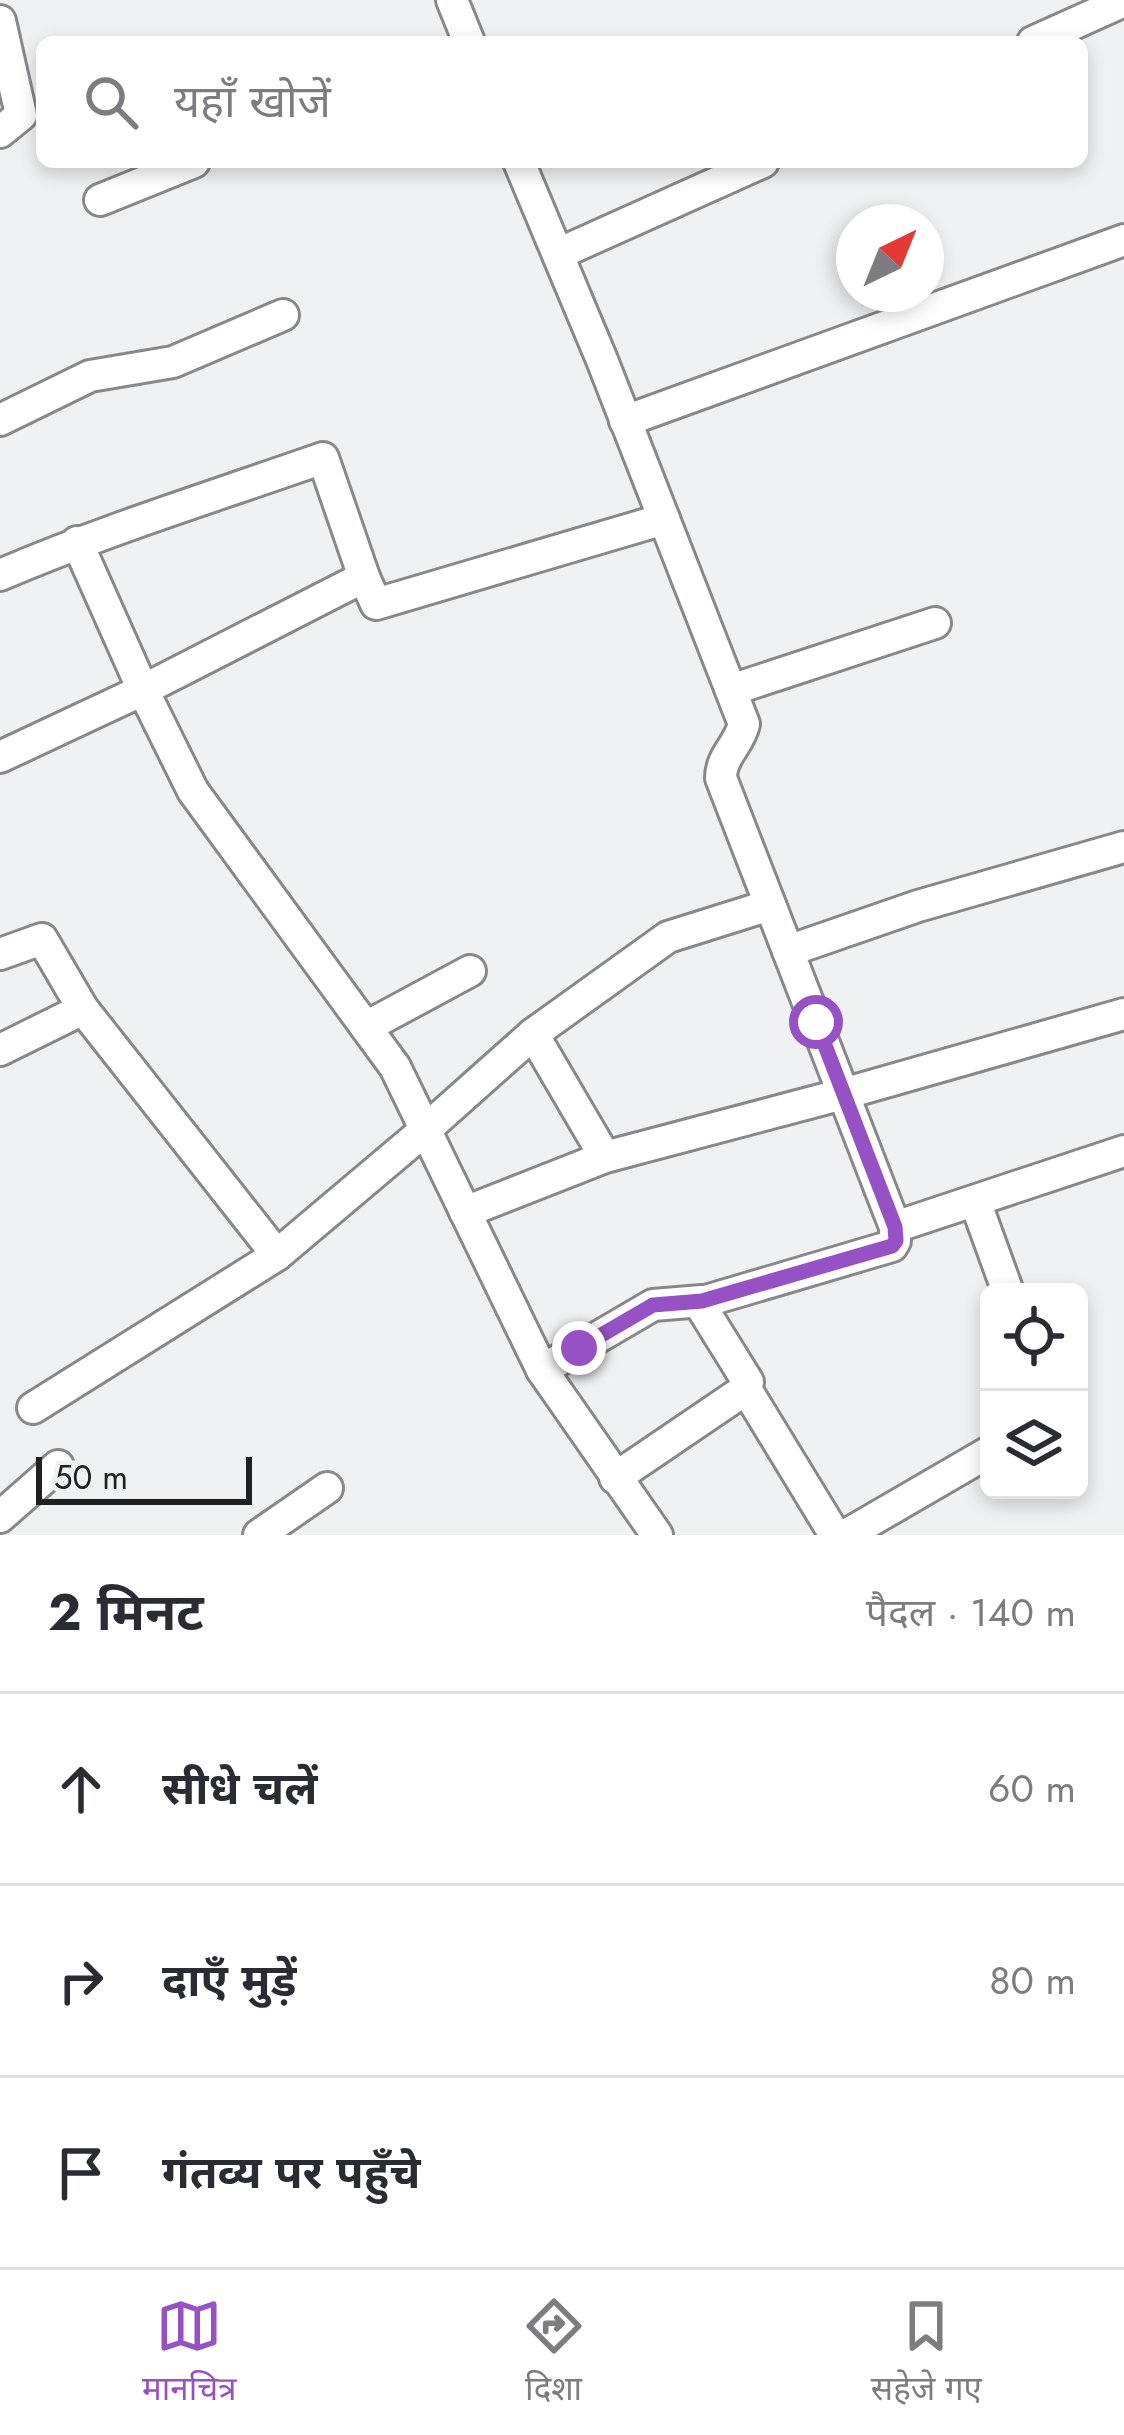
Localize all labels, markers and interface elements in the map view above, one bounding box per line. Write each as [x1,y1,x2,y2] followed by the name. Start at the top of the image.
[36,36,1088,168] search box
[78,69,144,135] icon: search
[174,69,331,134] text: यहाँ खोजें
[836,204,944,312] north arrow
[789,995,843,1049] route start
[980,1283,1088,1499] map controls
[980,1283,1088,1391] button: locate
[552,1321,606,1375] route end
[980,1391,1088,1499] button: layers
[36,1451,252,1504] scale bar
[54,1454,128,1501] text: 50 m
[48,1575,204,1649] text: 2 मिनट
[866,1584,1076,1641] text: पैदल · 140 m
[48,1756,114,1822] icon: ahead
[162,1756,317,1821] text: सीधे चलें
[988,1760,1076,1817] text: 60 m
[48,1948,114,2014] icon: right
[162,1948,296,2013] text: दाएँ मुड़ें
[989,1952,1076,2009] text: 80 m
[48,2140,114,2206] icon: arrive
[162,2140,420,2205] text: गंतव्य पर पहुँचे
[142,2293,236,2413] tab: मानचित्र
[521,2293,587,2413] tab: दिशा
[871,2293,982,2413] tab: सहेजे गए

